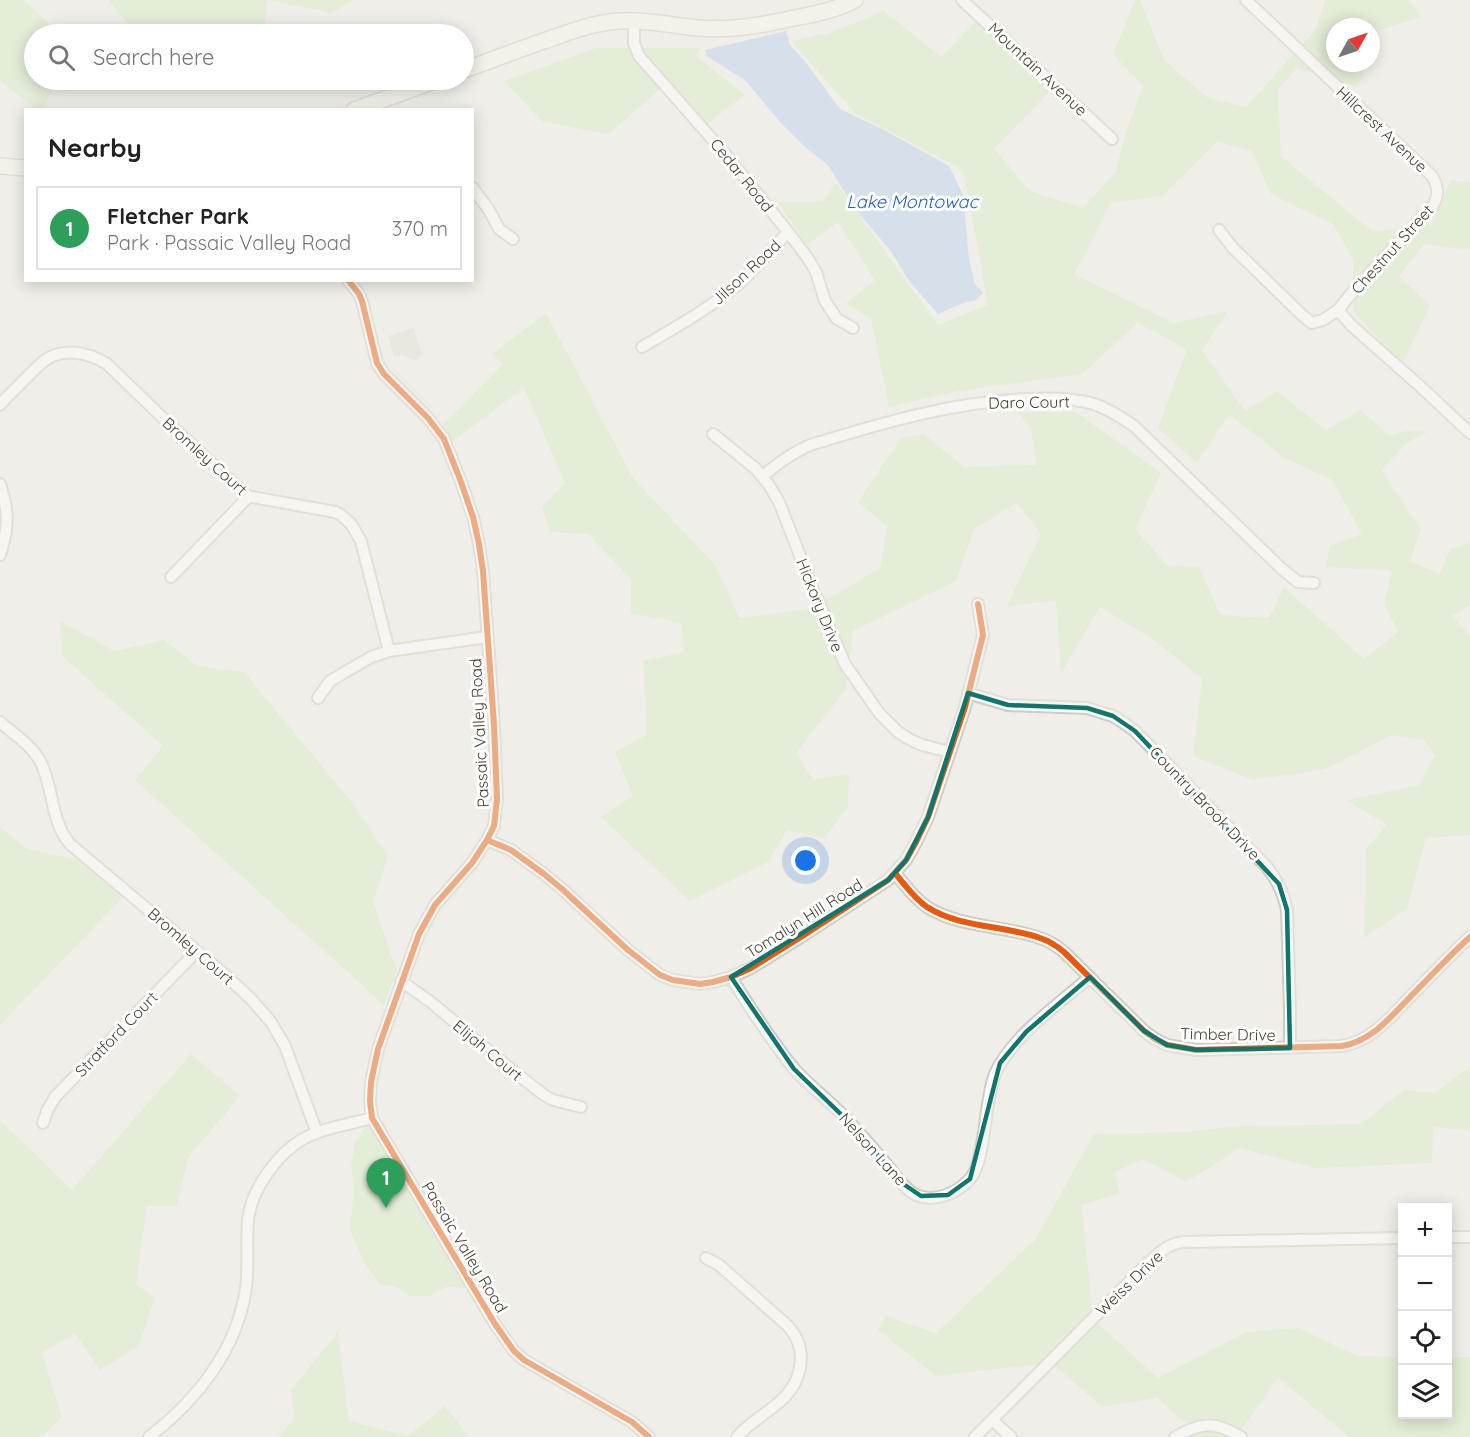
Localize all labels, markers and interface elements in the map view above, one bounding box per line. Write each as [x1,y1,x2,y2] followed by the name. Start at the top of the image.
[984,18,1092,120] street label: Mountain Avenue
[1326,18,1380,72] north arrow
[24,24,474,90] search box
[45,41,78,74] icon: search
[93,43,214,71] text: Search here
[1332,82,1432,176] street label: Hillcrest Avenue
[48,131,142,164] text: Nearby
[706,134,778,216] street label: Cedar Road
[846,190,980,213] water label: Lake Montowac
[1347,200,1437,298] street label: Chestnut Street
[107,202,249,230] text: Fletcher Park
[66,216,73,241] text: 1
[392,216,448,241] text: 370 m
[107,230,351,255] text: Park · Passaic Valley Road
[707,235,785,309] street label: Jilson Road
[988,391,1070,413] street label: Daro Court
[158,413,252,499] street label: Bromley Court
[792,555,848,655] street label: Hickory Drive
[465,658,493,808] street label: Passaic Valley Road
[1146,742,1264,864] street label: Country Brook Drive
[791,846,820,875] your location
[742,874,866,962] street label: Tomalyn Hill Road
[144,903,238,989] street label: Bromley Court
[70,987,162,1081] street label: Stratford Court
[449,1015,527,1085] street label: Elijah Court
[1180,1023,1276,1045] street label: Timber Drive
[835,1108,911,1190] street label: Nelson Lane
[366,1158,406,1208] pin: 1
[418,1178,512,1316] street label: Passaic Valley Road
[1398,1203,1452,1419] map controls
[1398,1203,1452,1257] button: +
[1091,1246,1167,1320] street label: Weiss Drive
[1398,1257,1452,1311] button: −
[1398,1311,1452,1365] button: locate
[1398,1365,1452,1419] button: layers

